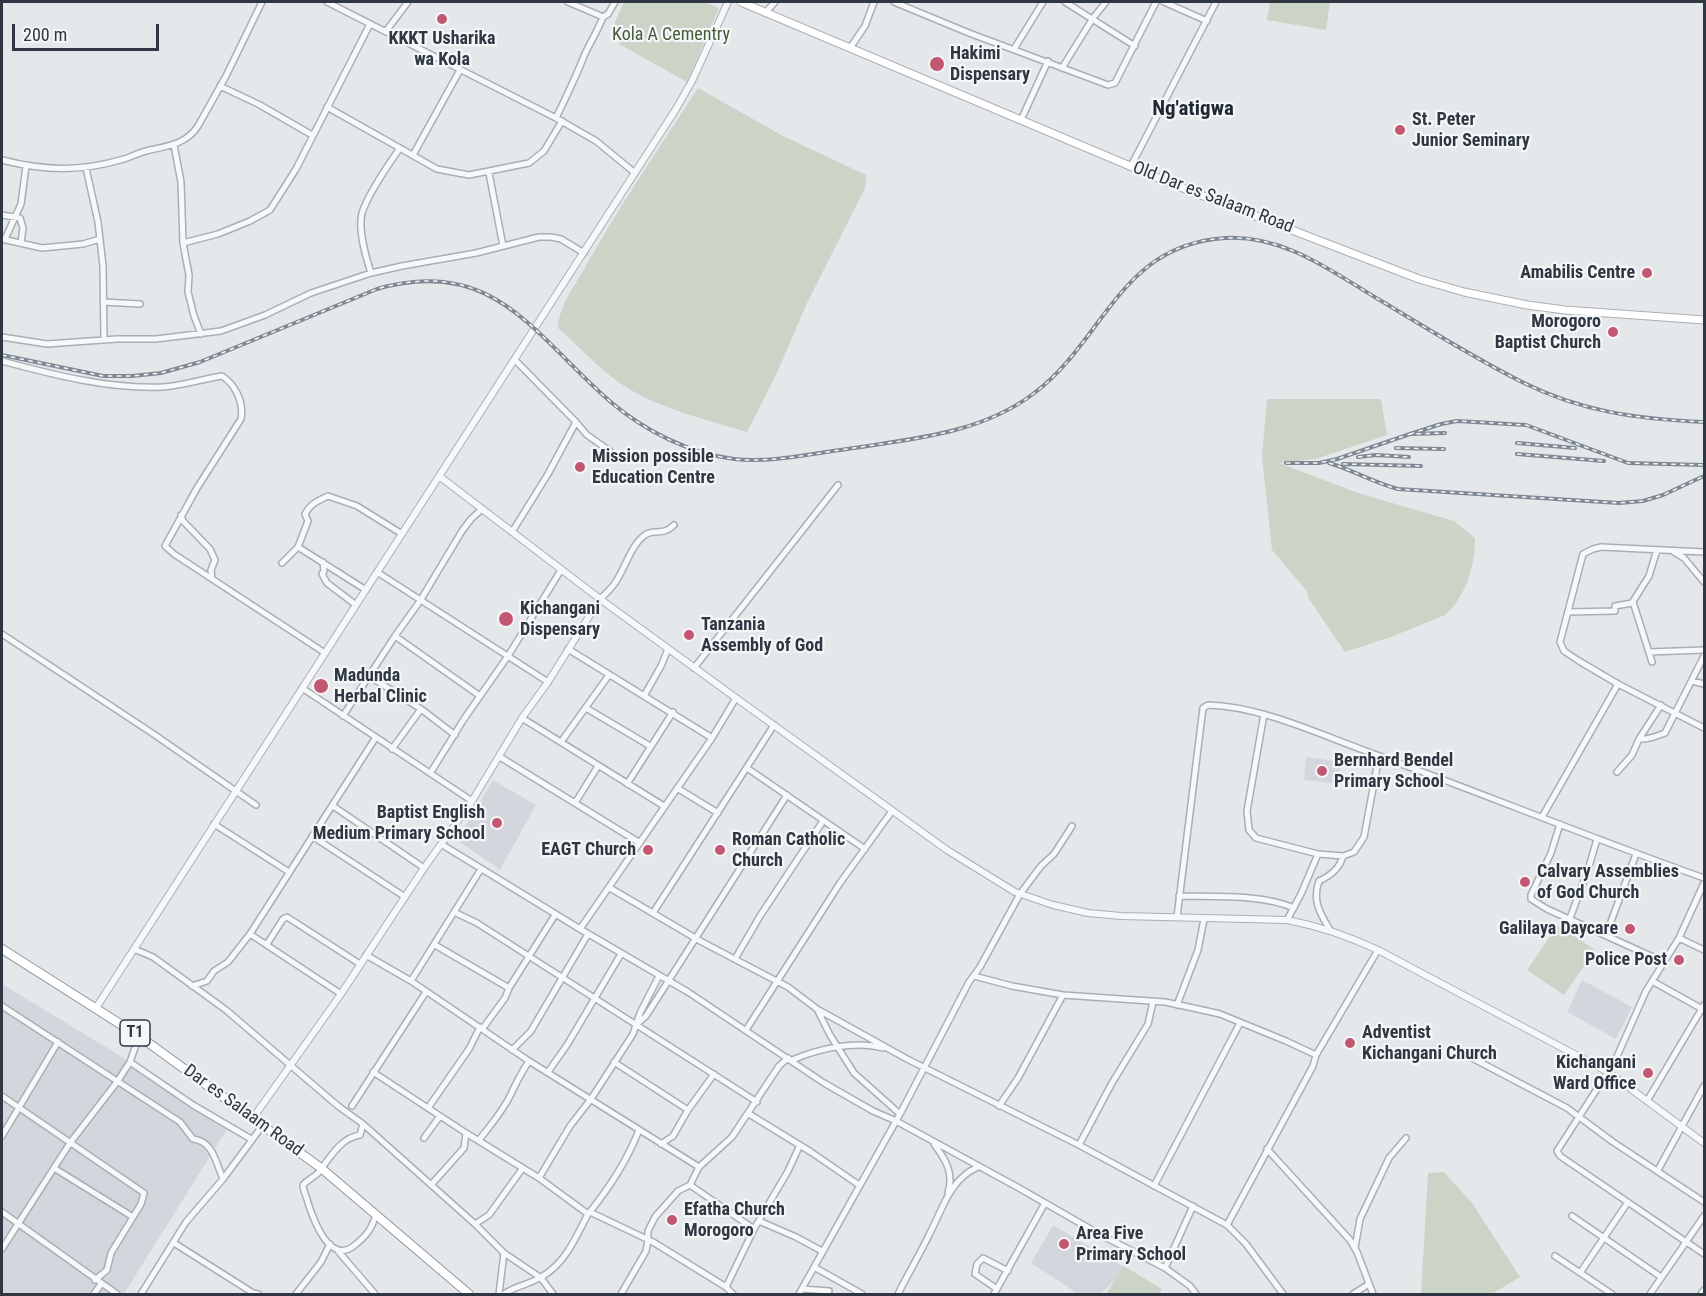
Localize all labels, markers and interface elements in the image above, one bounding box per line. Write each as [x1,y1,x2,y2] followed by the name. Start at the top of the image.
[15,12,162,50] scale bar
[435,12,449,26] marker: KKKT Usharika wa Kola
[23,24,67,45] text: 200 m
[612,24,730,46] park label: Kola A Cementry
[388,28,496,70] place label: KKKT Usharika wa Kola
[950,43,1030,86] place label: Hakimi Dispensary
[928,55,946,73] marker: Hakimi Dispensary
[1152,97,1234,123] district label: Ng'atigwa
[1412,109,1530,152] place label: St. Peter Junior Seminary
[1393,123,1407,137] marker: St. Peter Junior Seminary
[1130,157,1296,239] street label: Old Dar es Salaam Road
[1520,262,1635,284] place label: Amabilis Centre
[1640,266,1654,280] marker: Amabilis Centre
[1495,311,1601,354] place label: Morogoro Baptist Church
[1606,325,1620,339] marker: Morogoro Baptist Church
[592,446,715,488] place label: Mission possible Education Centre
[573,460,587,474] marker: Mission possible Education Centre
[520,598,600,640] place label: Kichangani Dispensary
[497,610,515,628] marker: Kichangani Dispensary
[701,614,823,656] place label: Tanzania Assembly of God
[682,628,696,642] marker: Tanzania Assembly of God
[334,665,427,708] place label: Madunda Herbal Clinic
[312,677,330,695] marker: Madunda Herbal Clinic
[1334,750,1453,792] place label: Bernhard Bendel Primary School
[1315,764,1329,778] marker: Bernhard Bendel Primary School
[313,802,485,844] place label: Baptist English Medium Primary School
[490,816,504,830] marker: Baptist English Medium Primary School
[732,829,845,872] place label: Roman Catholic Church
[541,839,636,861] place label: EAGT Church
[641,843,655,857] marker: EAGT Church
[713,843,727,857] marker: Roman Catholic Church
[1537,861,1679,904] place label: Calvary Assemblies of God Church
[1518,875,1532,889] marker: Calvary Assemblies of God Church
[1499,918,1618,940] place label: Galilaya Daycare
[1623,922,1637,936] marker: Galilaya Daycare
[1585,949,1667,971] place label: Police Post
[1672,953,1686,967] marker: Police Post
[120,1020,150,1046] road number: T1
[1362,1022,1497,1064] place label: Adventist Kichangani Church
[1343,1036,1357,1050] marker: Adventist Kichangani Church
[1553,1052,1636,1094] place label: Kichangani Ward Office
[179,1060,307,1162] street label: Dar es Salaam Road
[1641,1066,1655,1080] marker: Kichangani Ward Office
[684,1199,785,1242] place label: Efatha Church Morogoro
[665,1213,679,1227] marker: Efatha Church Morogoro
[1076,1223,1186,1266] place label: Area Five Primary School
[1057,1237,1071,1251] marker: Area Five Primary School

